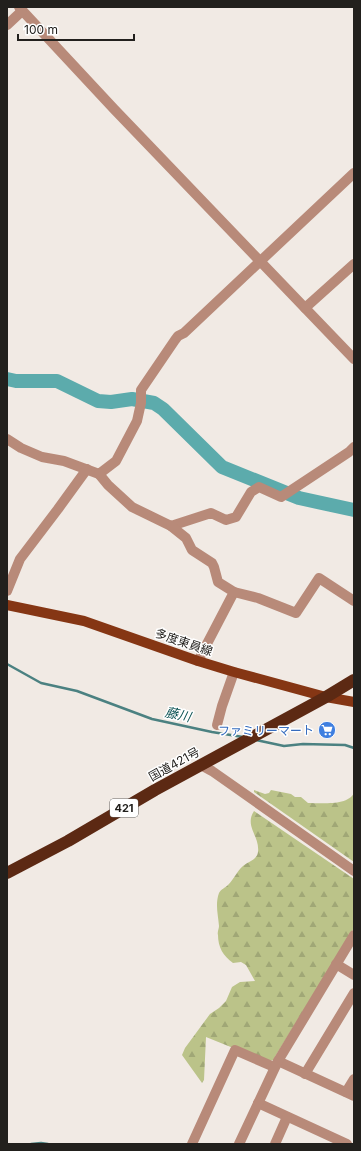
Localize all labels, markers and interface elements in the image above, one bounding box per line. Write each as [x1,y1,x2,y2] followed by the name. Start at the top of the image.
[18,16,134,42] scale bar
[24,22,58,37] text: 100 m
[153,625,215,659] street label: 多度東員線
[164,703,194,725] water label: 藤川
[317,720,337,740] supermarket icon: ファミリーマート
[218,723,314,738] place label: ファミリーマート
[146,744,202,784] street label: 国道421号
[110,799,138,817] road number: 421

